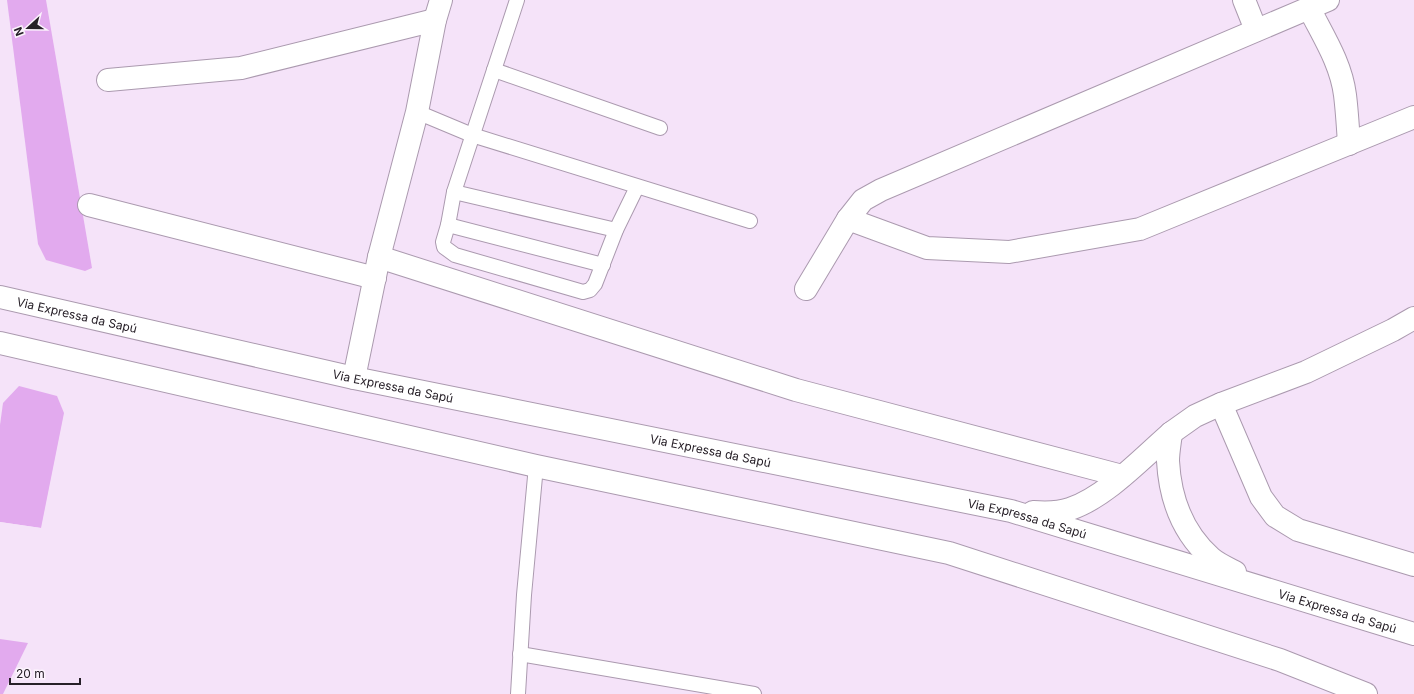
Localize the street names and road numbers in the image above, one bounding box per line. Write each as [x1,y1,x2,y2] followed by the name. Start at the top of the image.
[15,294,139,336] street label: Via Expressa da Sapú
[331,366,455,405] street label: Via Expressa da Sapú
[649,431,772,470] street label: Via Expressa da Sapú
[966,495,1089,541] street label: Via Expressa da Sapú
[1277,586,1399,636] street label: Via Expressa da Sapú

